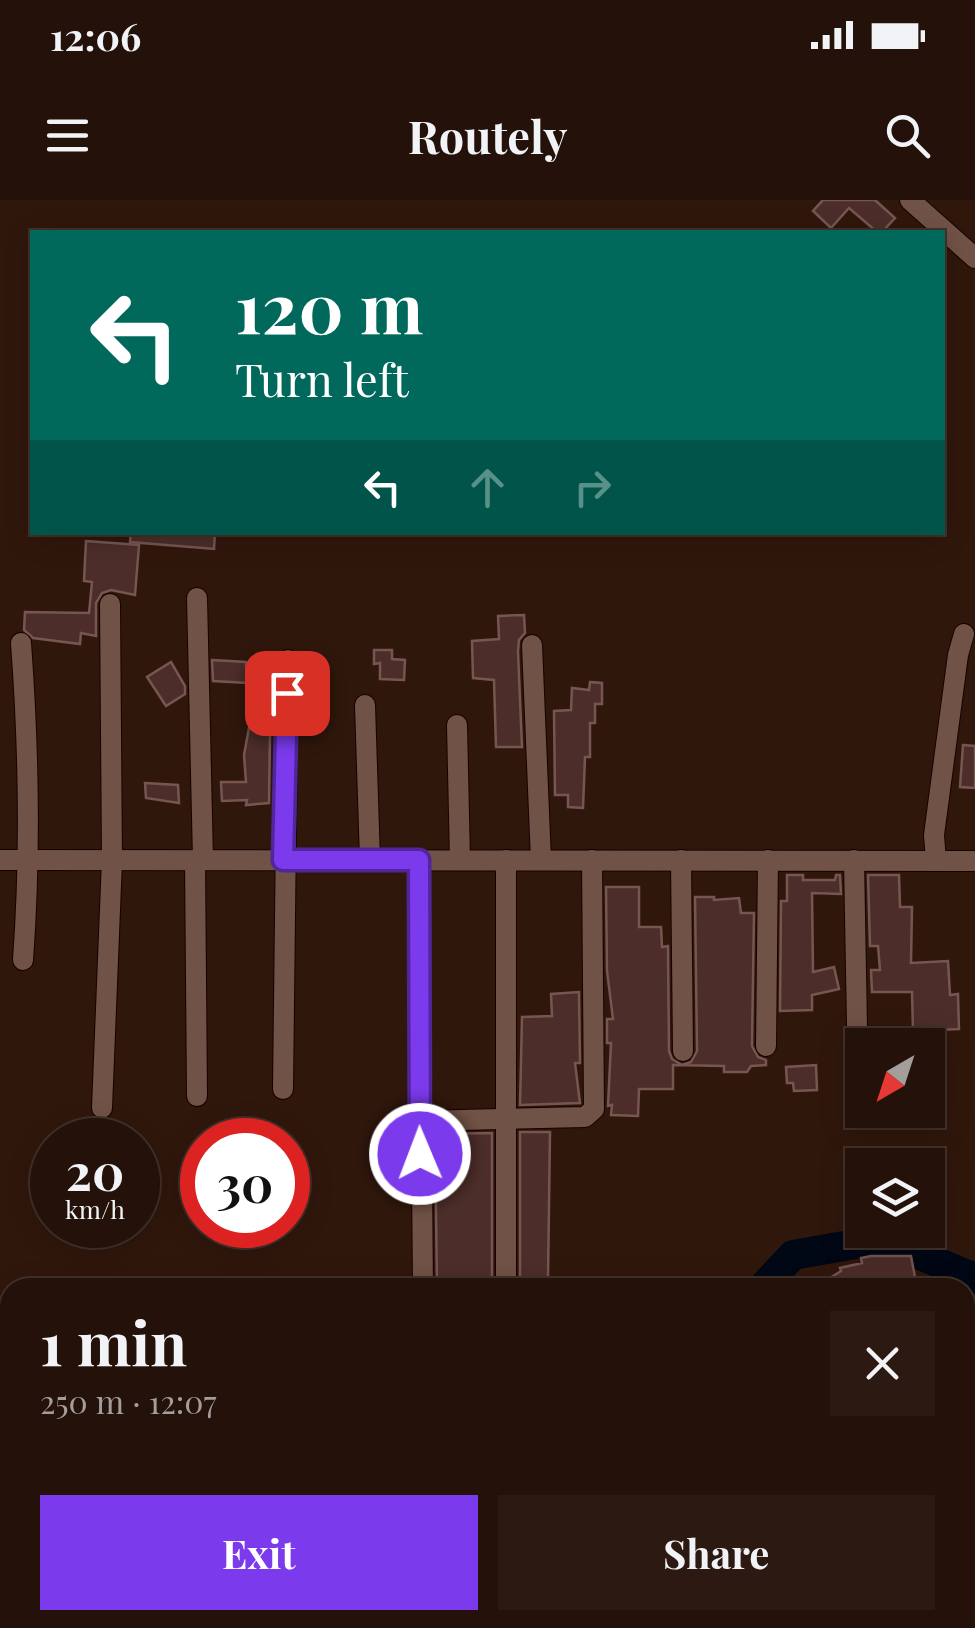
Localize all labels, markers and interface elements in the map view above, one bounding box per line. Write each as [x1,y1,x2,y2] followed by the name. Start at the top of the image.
[50,10,141,61] text: 12:06
[408,105,567,165] text: Routely
[40,108,95,163] icon: menu
[880,108,935,163] icon: search
[235,258,423,352] text: 120 m
[70,270,200,400] icon: left
[235,348,409,408] text: Turn left
[355,460,410,515] icon: left
[460,460,515,515] icon: ahead
[565,460,620,515] icon: right
[245,651,330,736] pin
[260,666,315,721] icon: arrive
[845,1028,945,1128] north arrow
[845,1028,945,1248] map controls
[368,1102,472,1206] position arrow
[180,1118,310,1248] speed limit sign: 30
[66,1137,124,1204] text: 20
[845,1148,945,1248] button: layers
[65,1192,125,1225] text: km/h
[40,1301,187,1381] text: 1 min
[830,1311,935,1416] button: close
[40,1379,216,1422] text: 250 m · 12:07
[40,1495,478,1610] button: Exit
[498,1495,935,1610] button: Share

